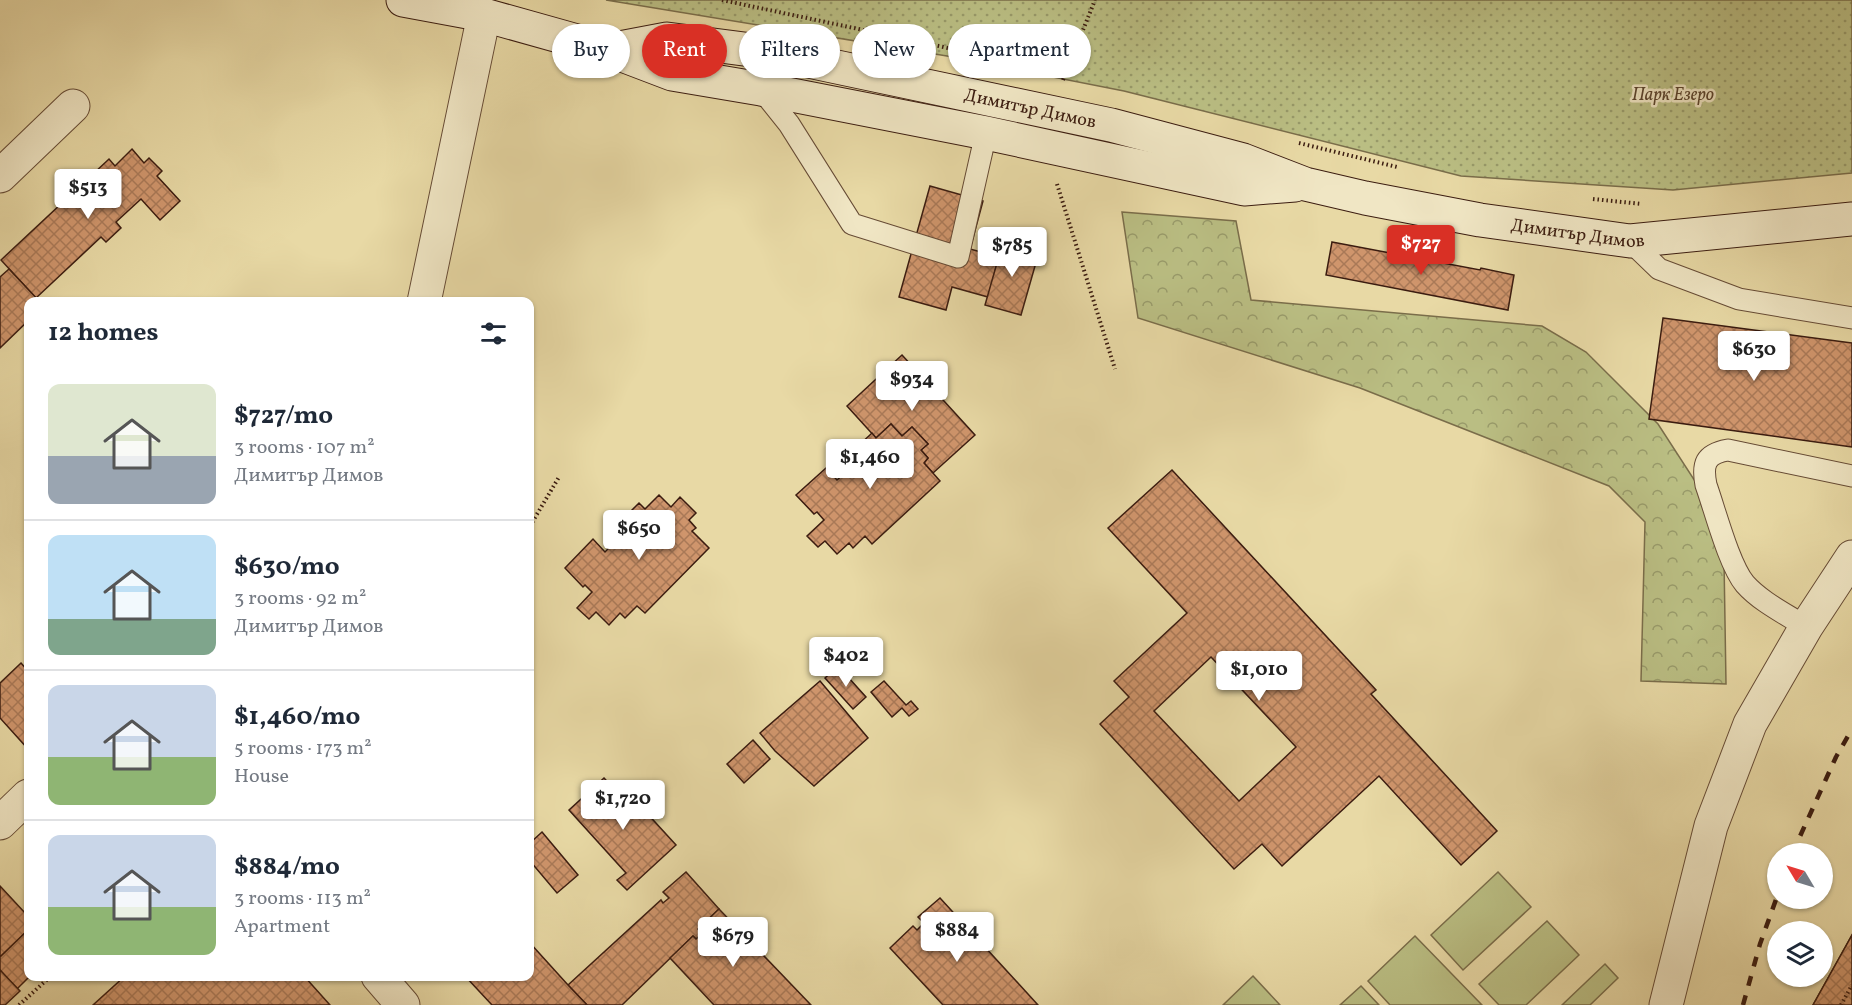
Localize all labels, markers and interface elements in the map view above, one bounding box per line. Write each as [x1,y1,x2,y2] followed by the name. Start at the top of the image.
[552,24,630,78] chip: Buy
[642,24,727,78] chip: Rent
[739,24,840,78] chip: Filters
[852,24,936,78] chip: New
[948,24,1091,78] chip: Apartment
[961,83,1098,136] street label: Димитър Димов
[1632,83,1714,108] park label: Парк Езеро
[52,169,124,220] pin: $513
[68,174,108,202] text: $513
[1509,213,1646,255] street label: Димитър Димов
[1385,225,1457,276] pin: $727
[976,227,1048,278] pin: $785
[1401,230,1441,258] text: $727
[992,232,1032,260] text: $785
[48,315,159,351] text: 12 homes
[477,317,510,350] icon: filters
[1718,331,1790,382] pin: $630
[1732,336,1776,364] text: $630
[876,361,948,412] pin: $934
[890,366,934,394] text: $934
[234,398,333,434] text: $727/mo
[96,408,168,480] icon: home
[234,434,375,462] text: 3 rooms · 107 m²
[821,439,919,490] pin: $1,460
[840,444,900,472] text: $1,460
[234,462,384,490] text: Димитър Димов
[603,510,675,561] pin: $650
[617,515,661,543] text: $650
[234,549,340,585] text: $630/mo
[96,559,168,631] icon: home
[234,585,366,613] text: 3 rooms · 92 m²
[234,613,384,641] text: Димитър Димов
[810,637,882,688] pin: $402
[823,642,869,670] text: $402
[1210,651,1308,702] pin: $1,010
[1230,656,1288,684] text: $1,010
[234,699,360,735] text: $1,460/mo
[96,709,168,781] icon: home
[234,735,372,763] text: 5 rooms · 173 m²
[234,763,289,791] text: House
[574,780,672,831] pin: $1,720
[595,785,651,813] text: $1,720
[1767,843,1833,909] north arrow
[1767,843,1833,987] map controls
[234,849,340,885] text: $884/mo
[96,859,168,931] icon: home
[234,885,371,913] text: 3 rooms · 113 m²
[921,912,993,963] pin: $884
[234,913,330,941] text: Apartment
[697,917,769,968] pin: $679
[935,917,979,945] text: $884
[1767,921,1833,987] button: layers
[712,922,754,950] text: $679

